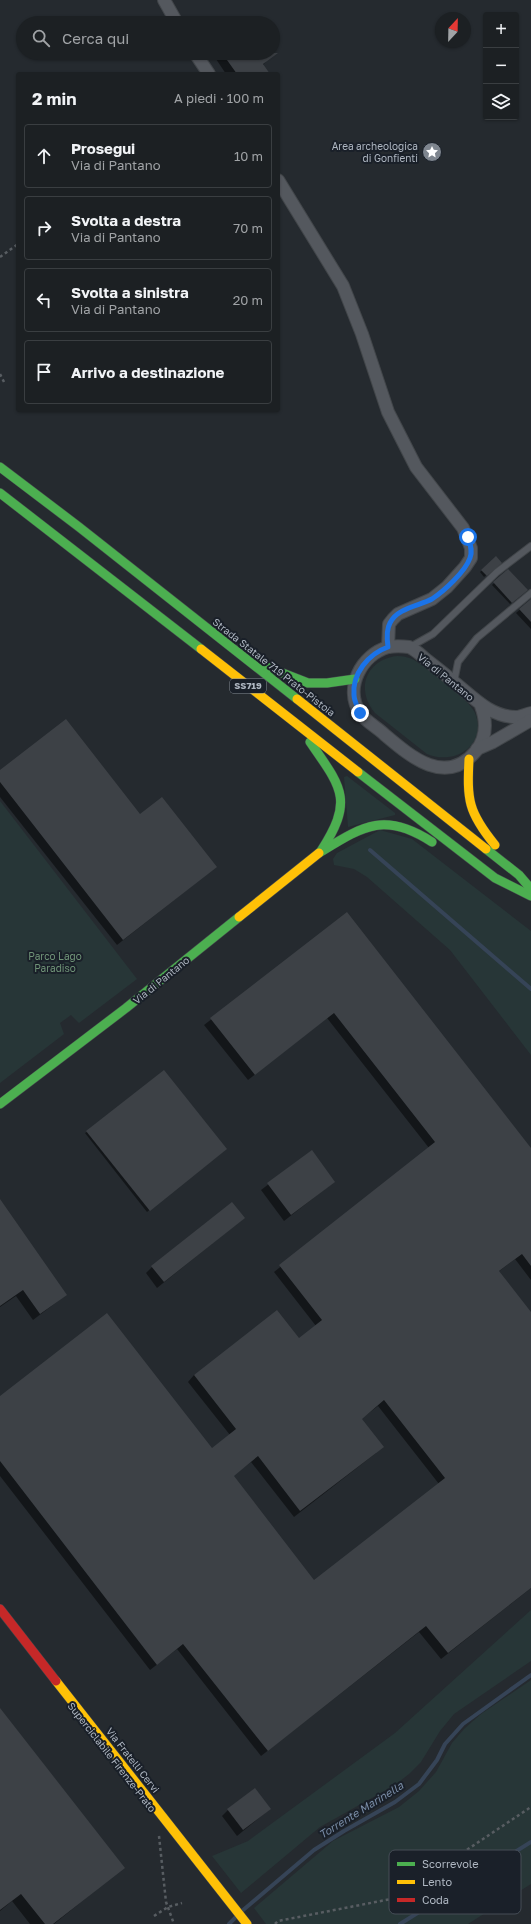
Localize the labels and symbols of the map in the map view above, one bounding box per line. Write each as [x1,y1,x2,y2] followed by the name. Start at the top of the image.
[435,12,471,48] north arrow
[332,140,418,164] place label: Area archeologica di Gonfienti
[421,141,443,163] place icon: Area archeologica di Gonfienti
[459,528,477,546] route start
[210,615,338,719] street label: Strada Statale 719 Prato-Pistoia
[415,651,477,703] street label: Via di Pantano
[230,679,266,693] road number: SS719
[351,704,369,722] route end
[28,950,82,974] park label: Parco Lago Paradiso
[130,954,192,1006] street label: Via di Pantano
[65,1700,159,1814] street label: Superciclabile Firenze-Prato
[104,1725,162,1795] street label: Via Fratelli Cervi
[316,1778,406,1841] water label: Torrente Marinella
[389,1850,521,1914] legend
[422,1857,479,1870] text: Scorrevole
[422,1875,453,1888] text: Lento
[422,1893,449,1906] text: Coda

